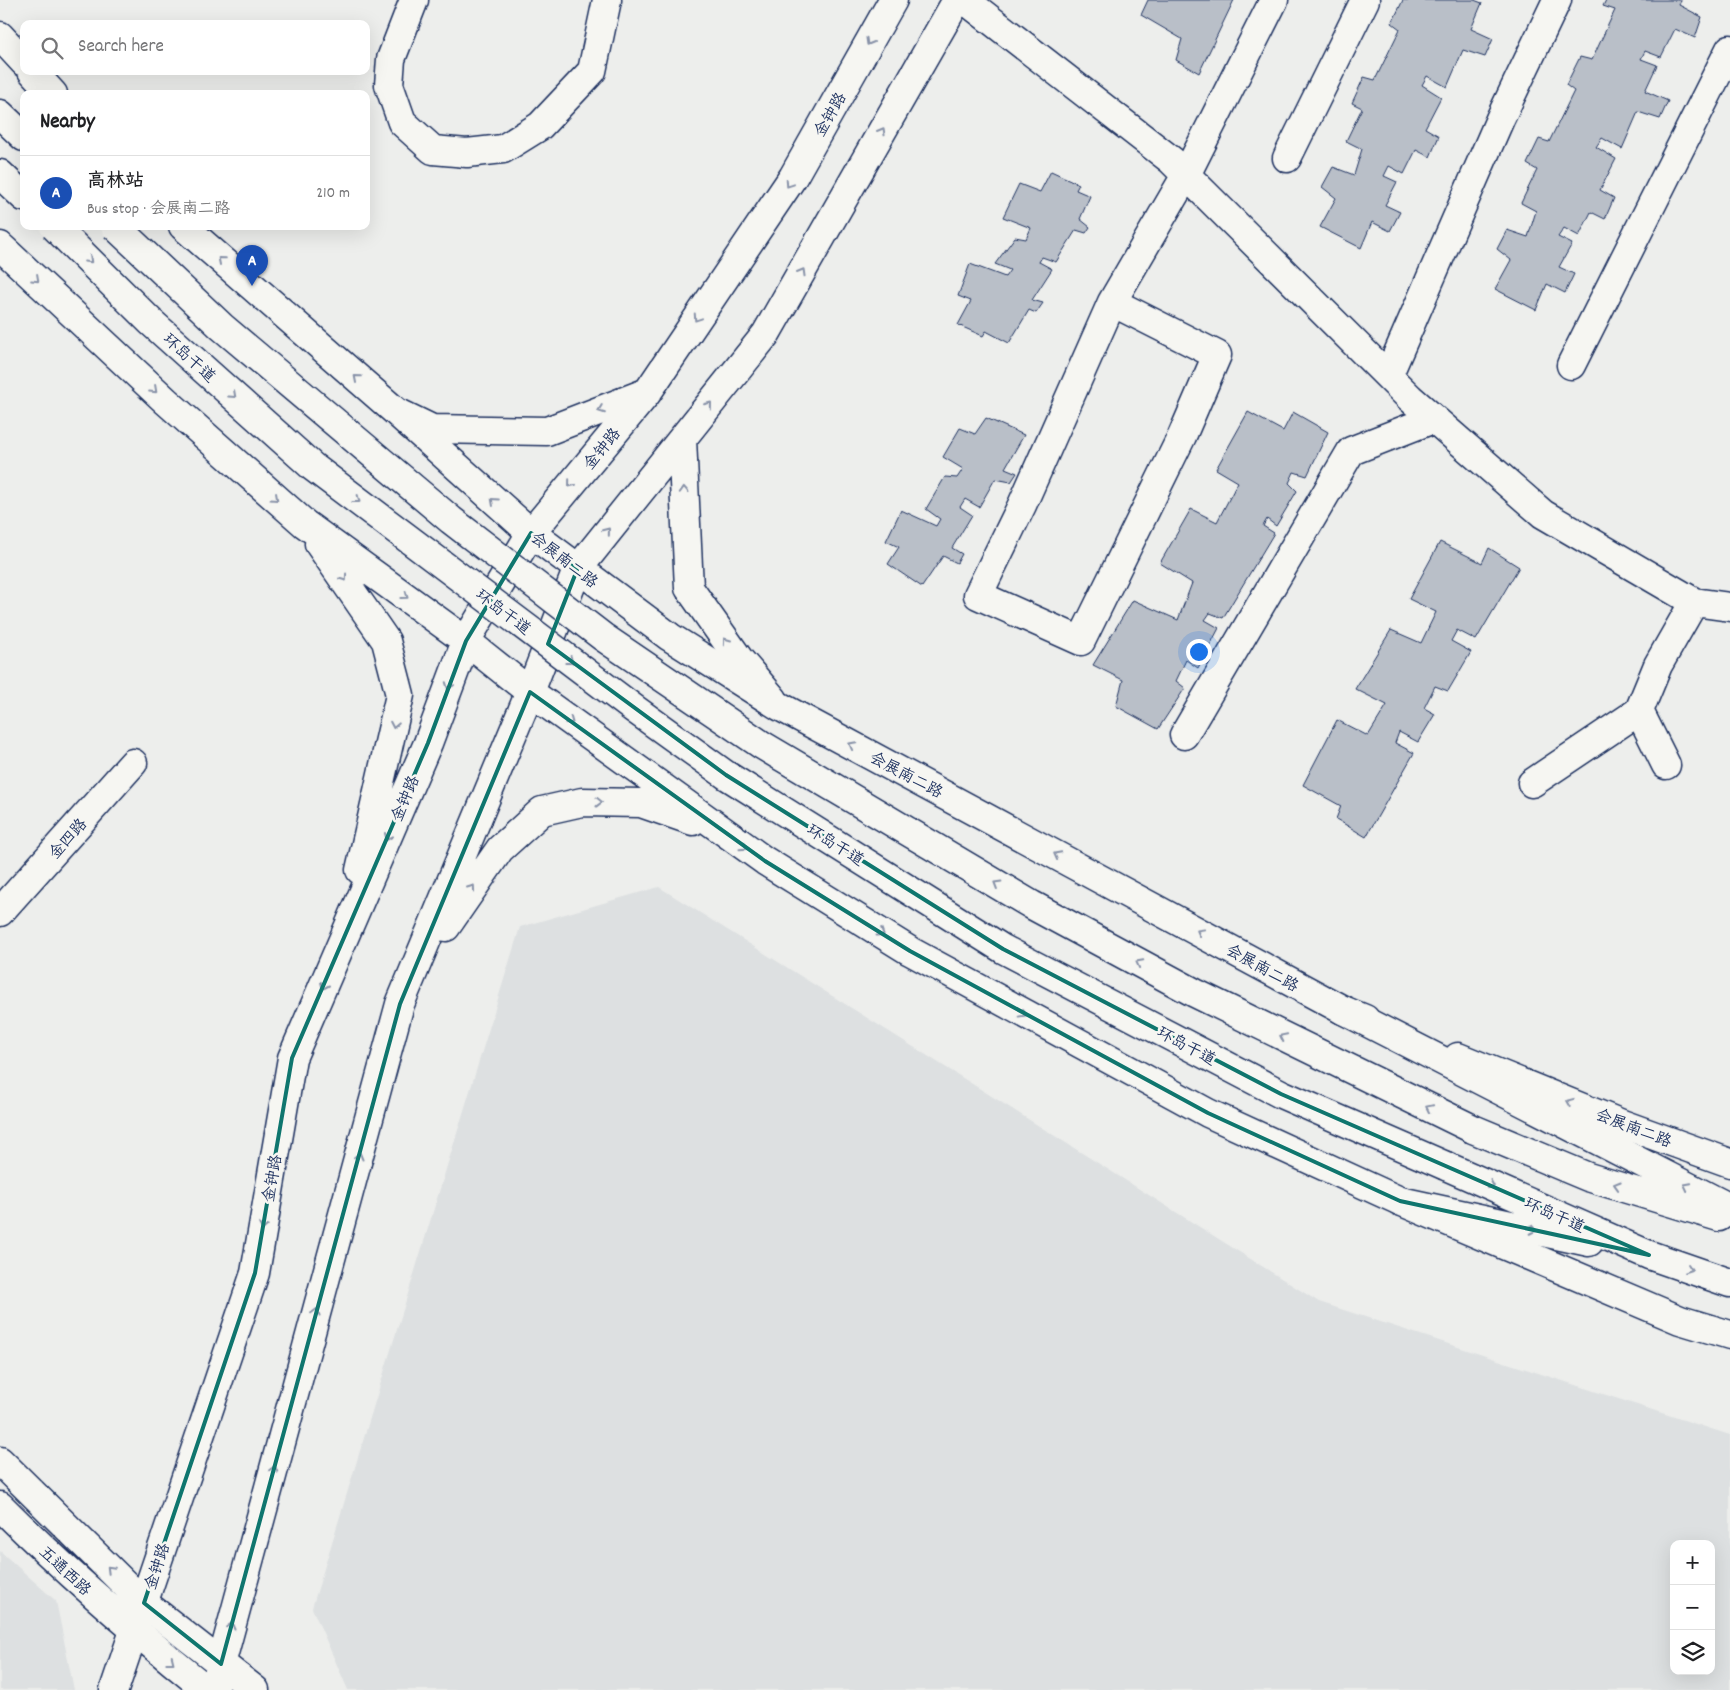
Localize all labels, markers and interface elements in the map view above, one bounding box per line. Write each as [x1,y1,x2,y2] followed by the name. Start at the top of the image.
[20,20,370,75] search box
[38,34,66,62] icon: search
[78,34,164,61] text: Search here
[866,37,876,46] one-way arrow
[809,89,853,142] street label: 金钟路
[40,108,95,138] text: Nearby
[876,127,886,136] one-way arrow
[87,169,144,196] text: 高林站
[786,178,795,187] one-way arrow
[52,182,60,205] text: A
[316,182,350,205] text: 210 m
[87,198,230,221] text: Bus stop · 会展南二路
[236,245,268,286] pin: A
[83,254,92,263] one-way arrow
[218,257,227,265] one-way arrow
[795,269,805,278] one-way arrow
[30,273,39,282] one-way arrow
[694,312,703,322] one-way arrow
[157,329,220,389] street label: 环岛干道
[353,375,362,384] one-way arrow
[149,384,158,393] one-way arrow
[227,389,236,398] one-way arrow
[703,402,711,411] one-way arrow
[597,404,606,414] one-way arrow
[579,424,627,475] street label: 金钟路
[568,479,577,488] one-way arrow
[679,486,690,494] one-way arrow
[270,492,279,501] one-way arrow
[351,494,361,503] one-way arrow
[491,498,500,507] one-way arrow
[525,527,602,595] street label: 会展南二路
[601,528,609,537] one-way arrow
[338,572,347,582] one-way arrow
[470,585,535,641] street label: 环岛干道
[399,591,408,599] one-way arrow
[723,637,732,647] one-way arrow
[1186,639,1212,665] your location
[564,655,574,664] one-way arrow
[445,682,455,690] one-way arrow
[564,715,574,724] one-way arrow
[390,720,400,729] one-way arrow
[848,741,857,751] one-way arrow
[865,747,947,805] street label: 会展南二路
[386,772,426,826] street label: 金钟路
[596,797,603,807] one-way arrow
[44,814,93,865] street label: 金四路
[801,819,868,873] street label: 环岛干道
[384,832,394,841] one-way arrow
[738,841,748,850] one-way arrow
[1053,851,1062,861] one-way arrow
[993,880,1002,890] one-way arrow
[466,884,475,894] one-way arrow
[876,927,885,937] one-way arrow
[1196,929,1205,939] one-way arrow
[1221,940,1302,999] street label: 会展南二路
[1135,959,1144,969] one-way arrow
[319,981,330,990] one-way arrow
[1017,1008,1026,1018] one-way arrow
[1152,1022,1219,1072] street label: 环岛干道
[1279,1032,1288,1043] one-way arrow
[1566,1098,1575,1109] one-way arrow
[1425,1104,1434,1114] one-way arrow
[1592,1104,1675,1154] street label: 会展南二路
[353,1151,364,1160] one-way arrow
[258,1153,289,1204] street label: 金钟路
[1486,1179,1495,1190] one-way arrow
[1613,1181,1621,1191] one-way arrow
[1683,1182,1692,1192] one-way arrow
[1520,1193,1588,1240] street label: 环岛干道
[258,1223,268,1231] one-way arrow
[1529,1224,1538,1234] one-way arrow
[1684,1263,1692,1273] one-way arrow
[311,1309,321,1317] one-way arrow
[268,1465,279,1474] one-way arrow
[140,1540,177,1593] street label: 金钟路
[1670,1540,1715,1675] map controls
[1670,1540,1715,1585] button: +
[33,1542,96,1602] street label: 五通西路
[106,1566,115,1575] one-way arrow
[1670,1585,1715,1630] button: −
[226,1622,236,1631] one-way arrow
[1670,1630,1715,1675] button: layers
[165,1656,174,1664] one-way arrow

